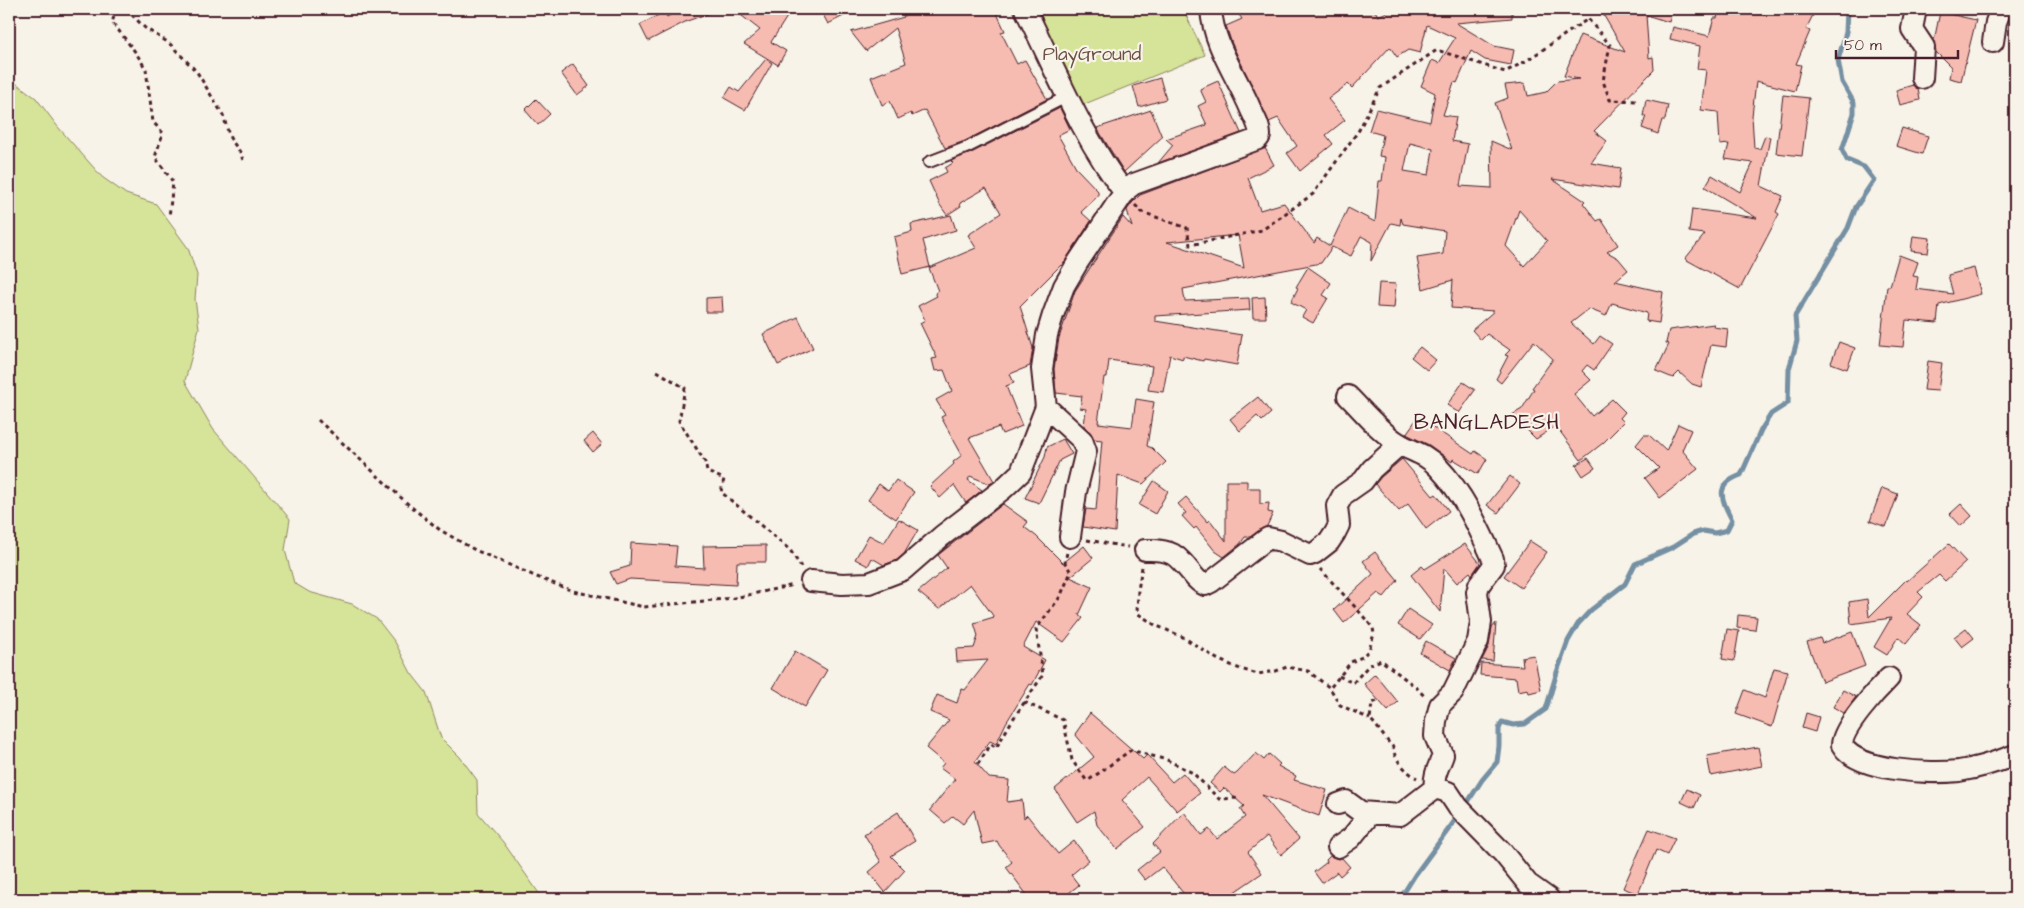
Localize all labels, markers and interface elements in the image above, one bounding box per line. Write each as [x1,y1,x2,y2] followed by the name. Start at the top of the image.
[1836,28,1959,60] scale bar
[1844,35,1882,56] text: 50 m
[1043,41,1141,69] park label: PlayGround
[1414,408,1560,437] district label: BANGLADESH

